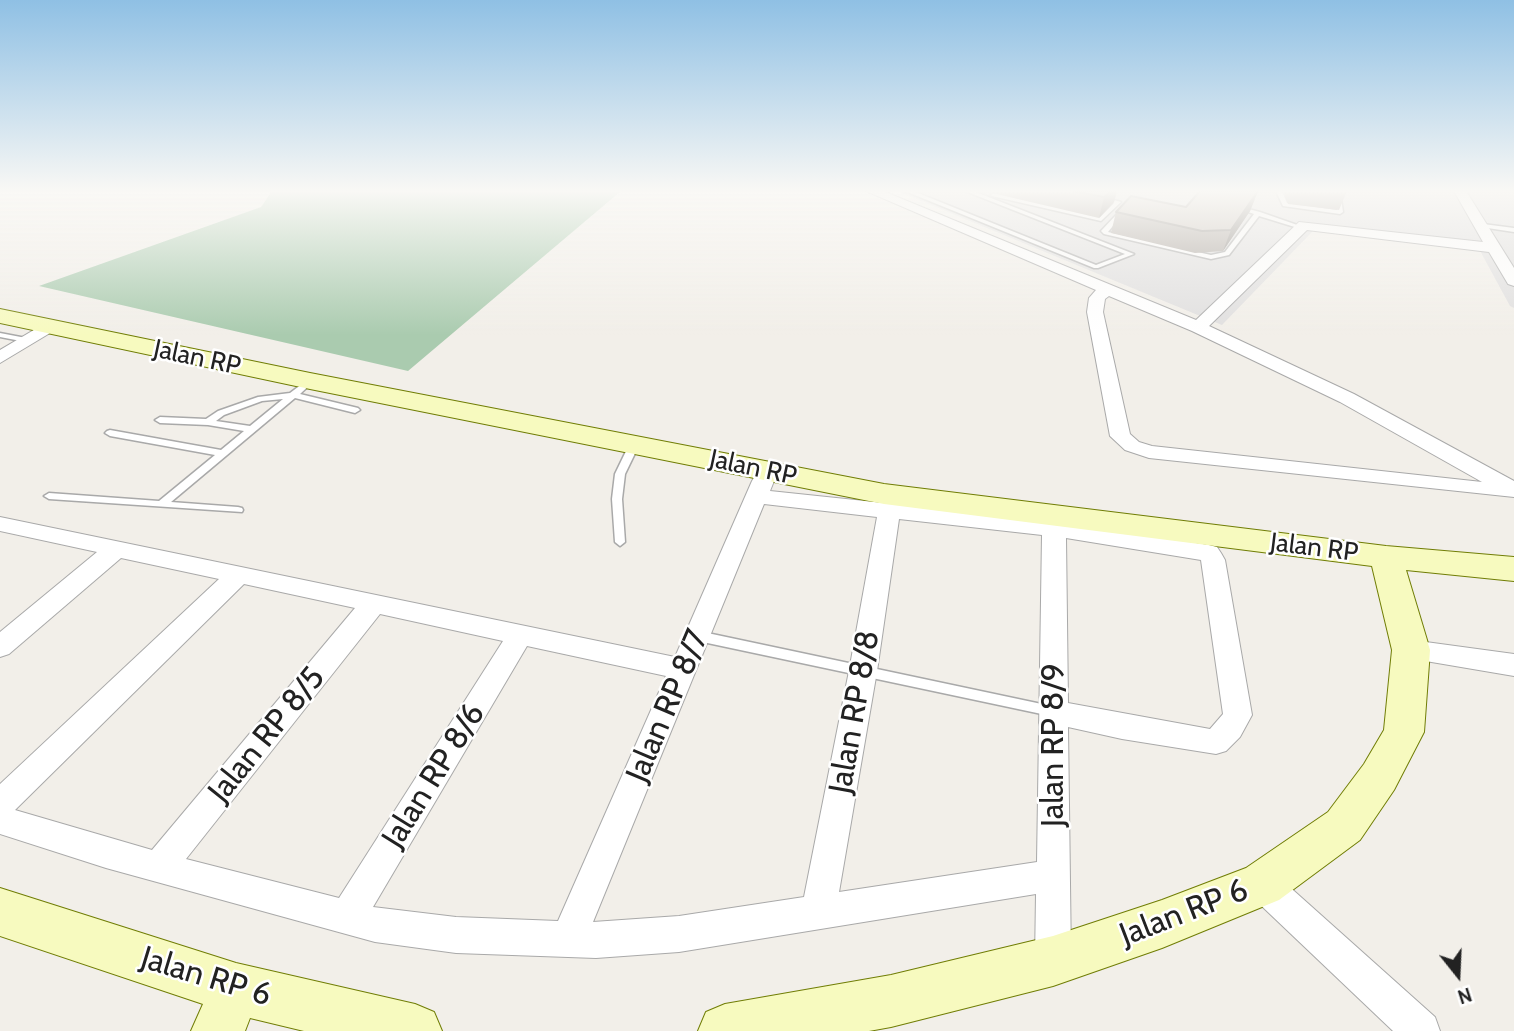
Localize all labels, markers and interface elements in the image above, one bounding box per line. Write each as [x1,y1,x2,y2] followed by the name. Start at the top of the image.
[151,334,243,382] street label: Jalan RP
[707,444,799,492] street label: Jalan RP
[1268,527,1360,569] street label: Jalan RP
[619,624,717,788] street label: Jalan RP 8/7
[822,627,888,797] street label: Jalan RP 8/8
[201,660,333,810] street label: Jalan RP 8/5
[1035,663,1073,827] street label: Jalan RP 8/9
[375,697,493,855] street label: Jalan RP 8/6
[1114,871,1254,955] street label: Jalan RP 6
[136,939,276,1015] street label: Jalan RP 6
[1423,940,1493,1010] north arrow
[1455,982,1475,1008] text: N

